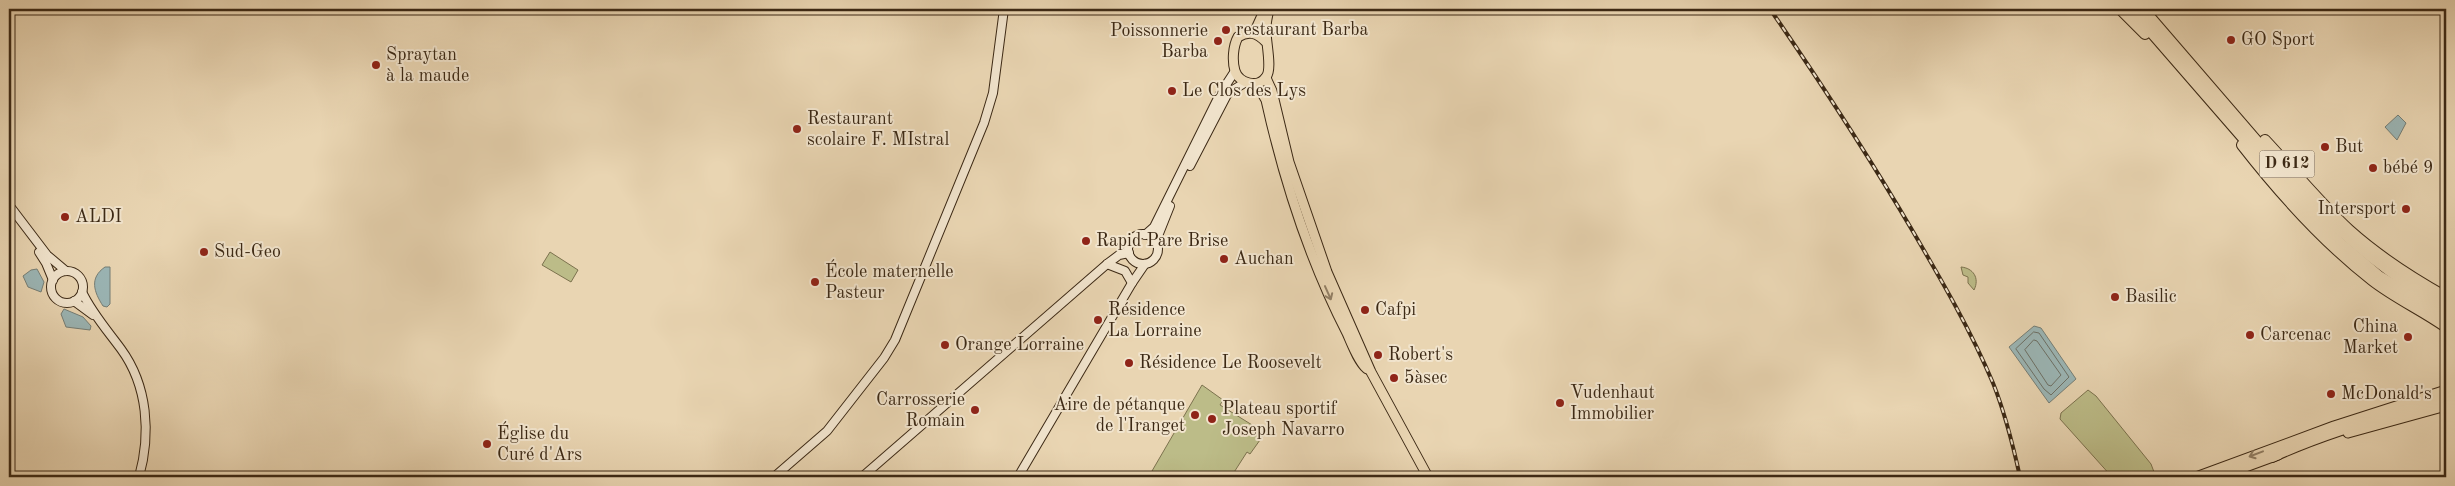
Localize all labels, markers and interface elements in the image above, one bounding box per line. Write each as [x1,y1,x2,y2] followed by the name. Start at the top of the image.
[1236,21,1369,39] place label: restaurant Barba
[1110,22,1208,61] place label: Poissonnerie Barba
[1220,24,1232,36] marker: restaurant Barba
[2241,31,2315,49] place label: GO Sport
[2225,34,2237,46] marker: GO Sport
[1212,35,1224,47] marker: Poissonnerie Barba
[386,46,469,85] place label: Spraytan à la maude
[370,59,382,71] marker: Spraytan à la maude
[1182,82,1306,100] place label: Le Clos des Lys
[1166,85,1178,97] marker: Le Clos des Lys
[807,110,949,149] place label: Restaurant scolaire F. MIstral
[791,123,803,135] marker: Restaurant scolaire F. MIstral
[2335,138,2363,156] place label: But
[2319,141,2331,153] marker: But
[2260,150,2314,178] road number: D 612
[2383,159,2433,177] place label: bébé 9
[2367,162,2379,174] marker: bébé 9
[2317,200,2396,218] place label: Intersport
[2400,203,2412,215] marker: Intersport
[75,208,122,226] place label: ALDI
[59,211,71,223] marker: ALDI
[1096,232,1228,250] place label: Rapid Pare Brise
[1080,235,1092,247] marker: Rapid Pare Brise
[214,243,281,261] place label: Sud-Geo
[198,246,210,258] marker: Sud-Geo
[1234,250,1294,268] place label: Auchan
[1218,253,1230,265] marker: Auchan
[825,259,954,302] place label: École maternelle Pasteur
[809,276,821,288] marker: École maternelle Pasteur
[1323,285,1333,300] one-way arrow
[2125,288,2177,306] place label: Basilic
[2109,291,2121,303] marker: Basilic
[1108,301,1202,340] place label: Résidence La Lorraine
[1375,301,1416,319] place label: Cafpi
[1359,304,1371,316] marker: Cafpi
[1092,314,1104,326] marker: Résidence La Lorraine
[2343,318,2398,357] place label: China Market
[2260,326,2331,344] place label: Carcenac
[2244,329,2256,341] marker: Carcenac
[2402,331,2414,343] marker: China Market
[955,336,1084,354] place label: Orange Lorraine
[939,339,951,351] marker: Orange Lorraine
[1388,346,1453,364] place label: Robert's
[1372,349,1384,361] marker: Robert's
[1139,354,1322,372] place label: Résidence Le Roosevelt
[1123,357,1135,369] marker: Résidence Le Roosevelt
[1404,369,1447,387] place label: 5àsec
[1388,372,1400,384] marker: 5àsec
[1570,384,1655,423] place label: Vudenhaut Immobilier
[2341,385,2432,403] place label: McDonald's
[2325,388,2337,400] marker: McDonald's
[876,391,965,430] place label: Carrosserie Romain
[1054,396,1185,435] place label: Aire de pétanque de l'Iranget
[1554,397,1566,409] marker: Vudenhaut Immobilier
[1222,400,1345,439] place label: Plateau sportif Joseph Navarro
[969,404,981,416] marker: Carrosserie Romain
[1189,409,1201,421] marker: Aire de pétanque de l'Iranget
[1206,413,1218,425] marker: Plateau sportif Joseph Navarro
[497,421,582,464] place label: Église du Curé d'Ars
[481,438,493,450] marker: Église du Curé d'Ars
[2249,450,2265,459] one-way arrow

